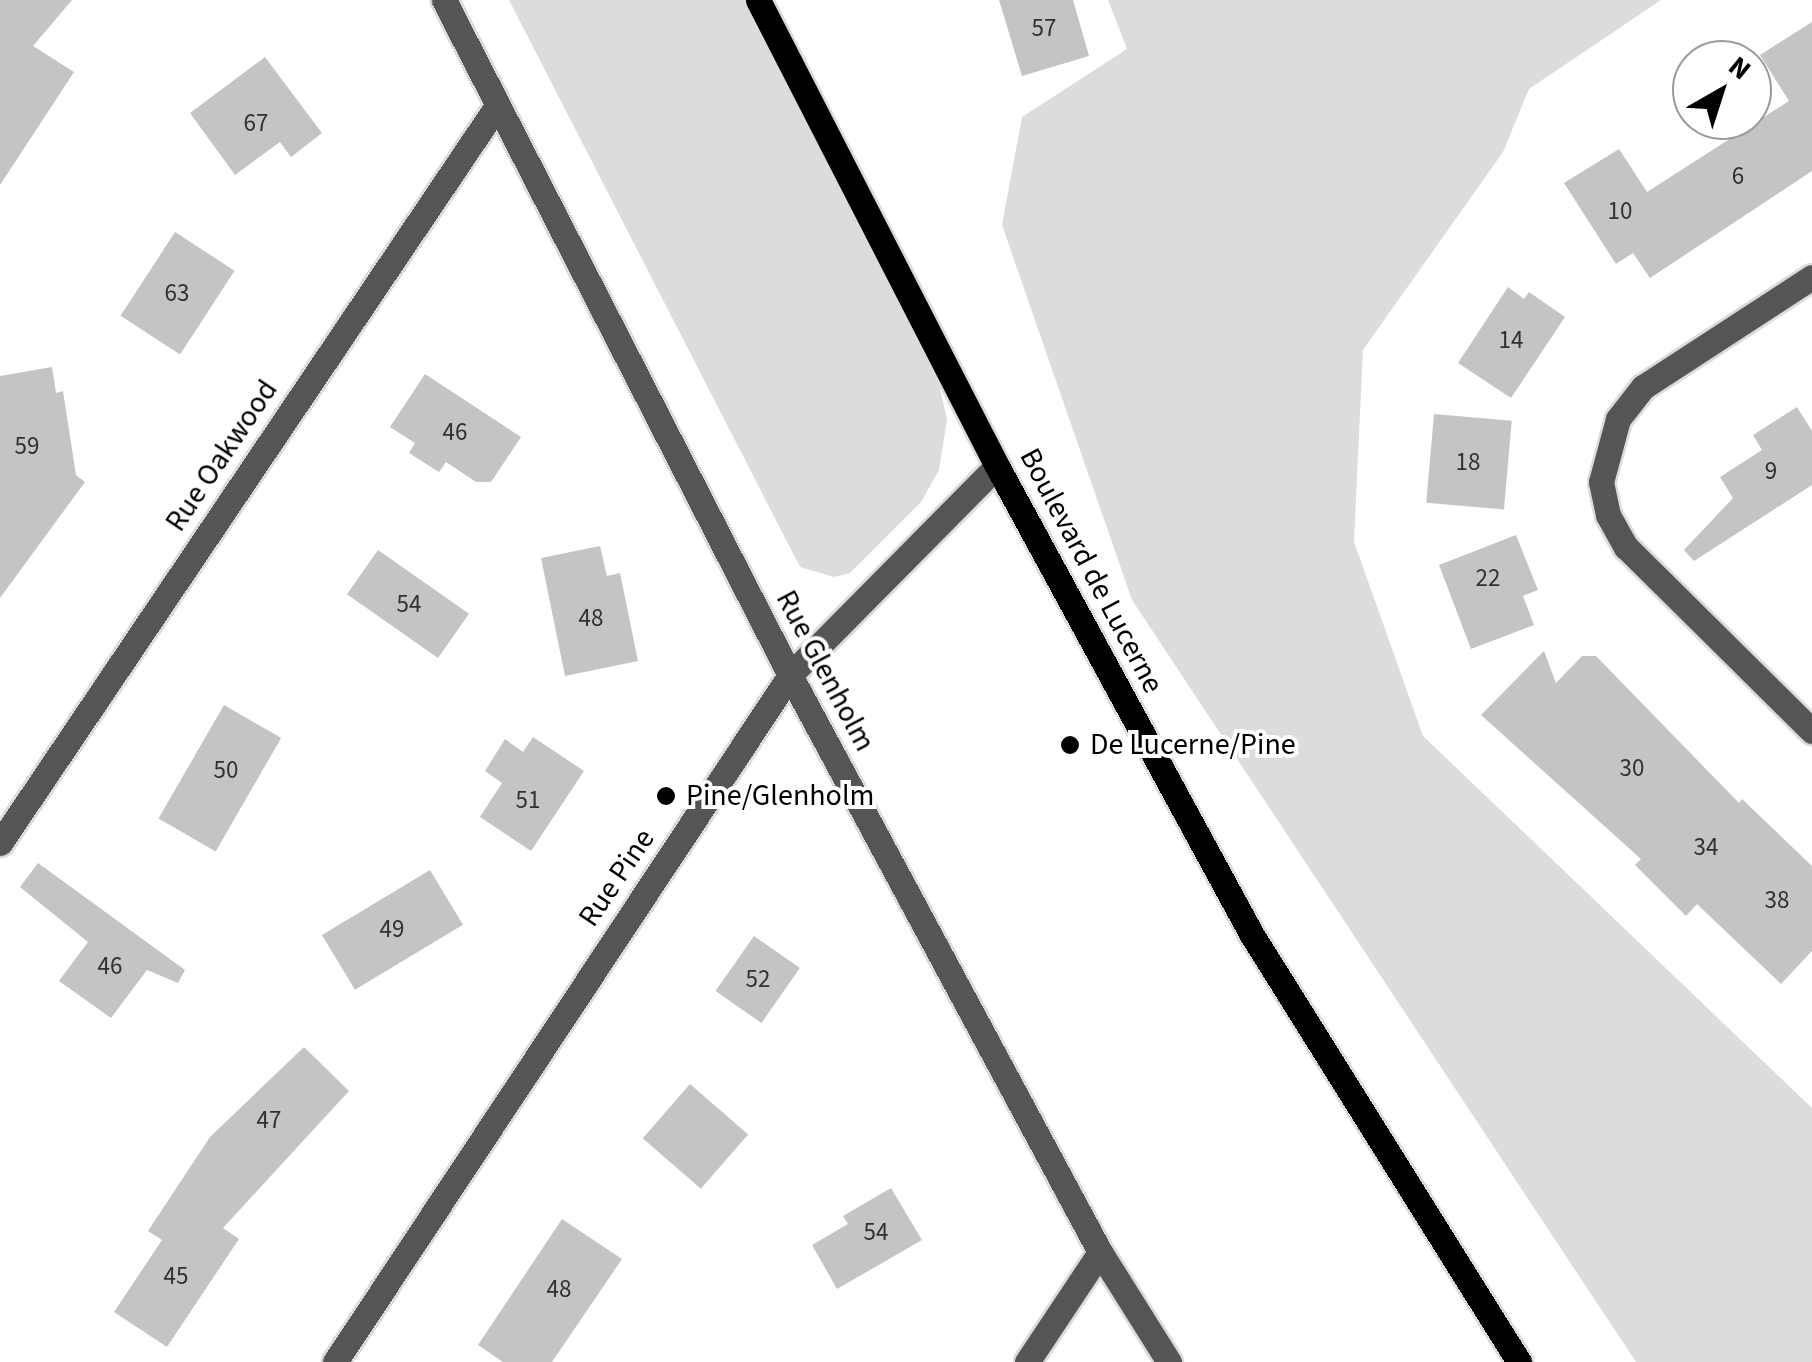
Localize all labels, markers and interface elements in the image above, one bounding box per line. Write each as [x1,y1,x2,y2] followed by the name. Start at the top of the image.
[1032,13,1056,43] house number: 57
[1672,40,1772,140] north arrow
[1720,47,1759,90] text: N
[244,108,268,138] house number: 67
[1732,161,1744,191] house number: 6
[1608,196,1632,226] house number: 10
[165,278,189,308] house number: 63
[1499,325,1523,355] house number: 14
[158,373,286,539] street label: Rue Oakwood
[443,417,467,447] house number: 46
[15,431,39,461] house number: 59
[1011,442,1171,700] street label: Boulevard de Lucerne
[1456,447,1480,477] house number: 18
[1765,456,1777,486] house number: 9
[1476,563,1500,593] house number: 22
[768,584,882,758] street label: Rue Glenholm
[397,589,421,619] house number: 54
[579,603,603,633] house number: 48
[1090,727,1296,763] place label: De Lucerne/Pine
[1059,734,1081,756] marker: De Lucerne/Pine
[1620,753,1644,783] house number: 30
[214,755,238,785] house number: 50
[686,778,874,814] place label: Pine/Glenholm
[516,785,540,815] house number: 51
[655,785,677,807] marker: Pine/Glenholm
[571,822,663,934] street label: Rue Pine
[1694,832,1718,862] house number: 34
[1765,885,1789,915] house number: 38
[380,914,404,944] house number: 49
[98,951,122,981] house number: 46
[746,964,770,994] house number: 52
[257,1105,281,1135] house number: 47
[864,1217,888,1247] house number: 54
[164,1261,188,1291] house number: 45
[547,1274,571,1304] house number: 48

